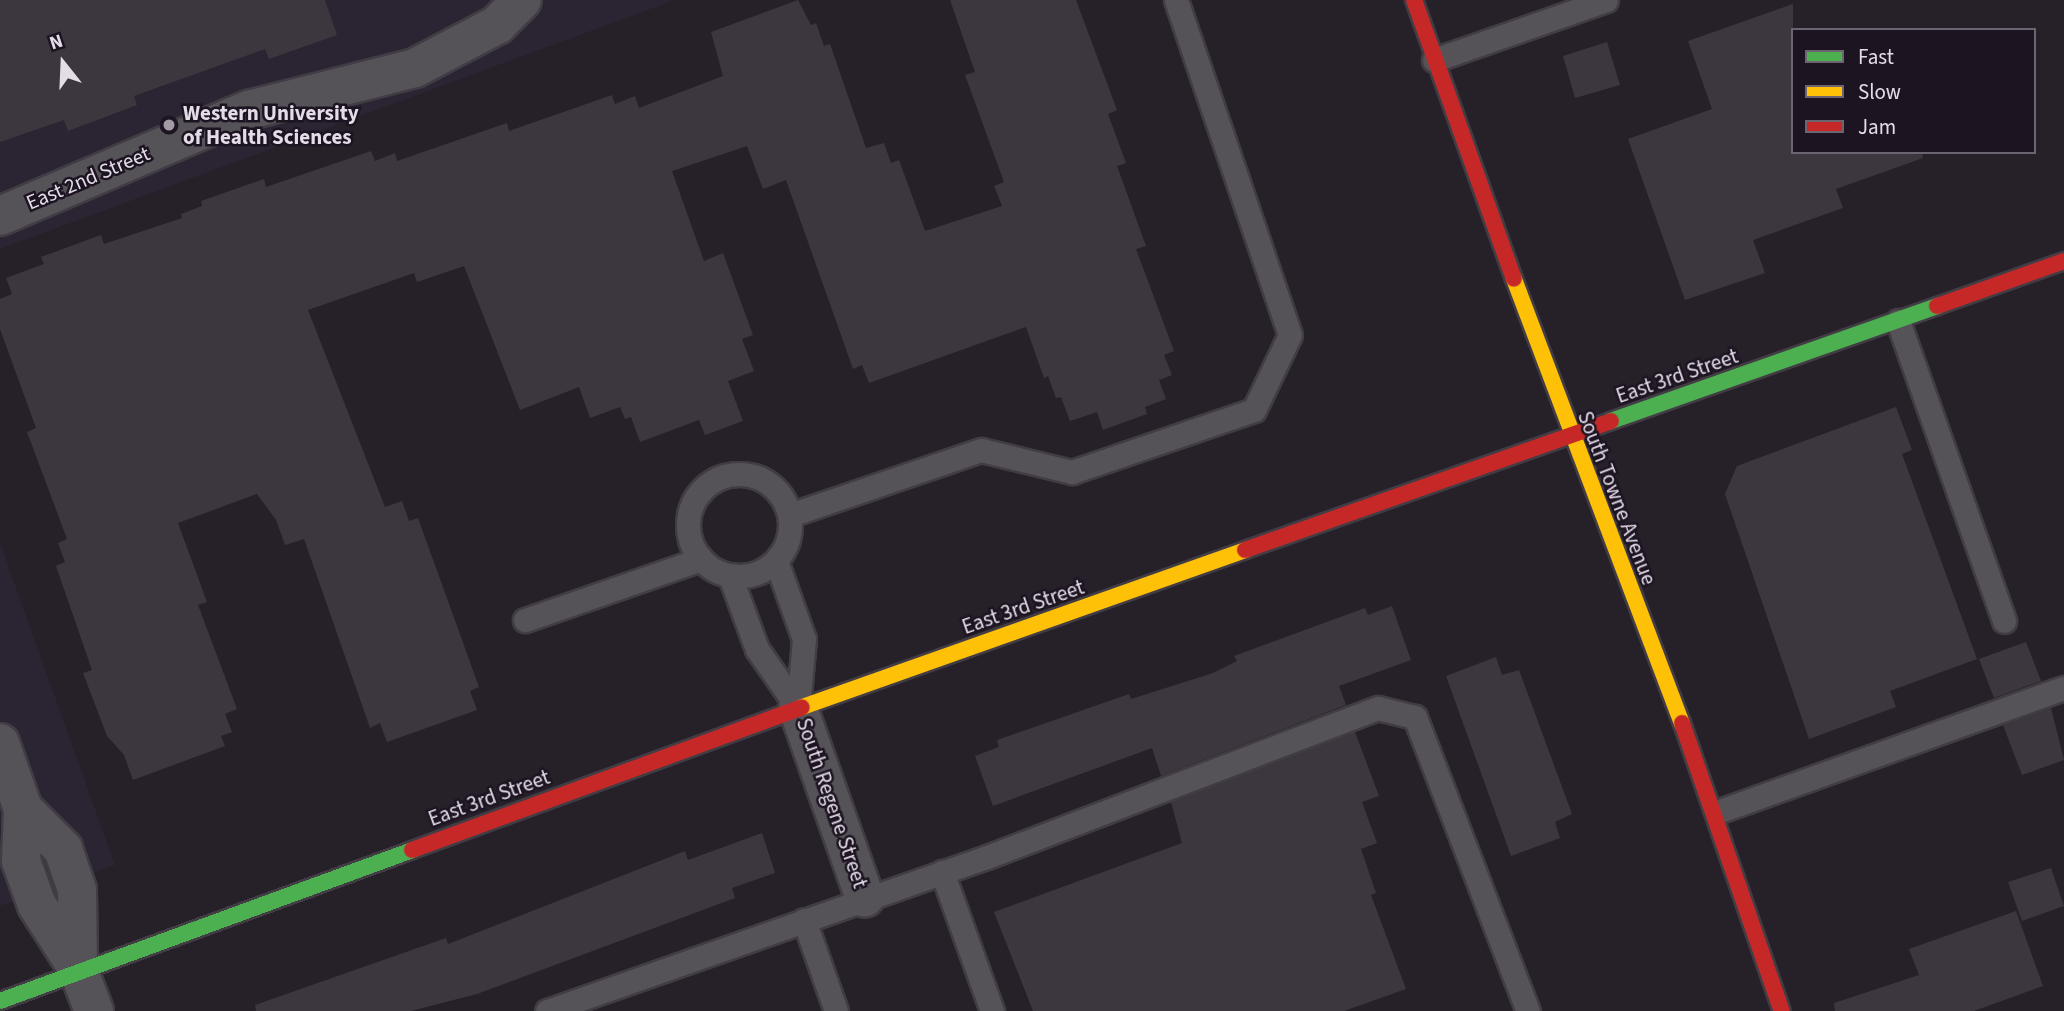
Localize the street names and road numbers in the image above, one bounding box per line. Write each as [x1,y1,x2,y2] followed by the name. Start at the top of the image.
[22,141,154,215] street label: East 2nd Street
[1613,343,1741,409] street label: East 3rd Street
[1572,408,1662,588] street label: South Towne Avenue
[959,574,1087,640] street label: East 3rd Street
[791,715,873,891] street label: South Regene Street
[425,764,553,832] street label: East 3rd Street

